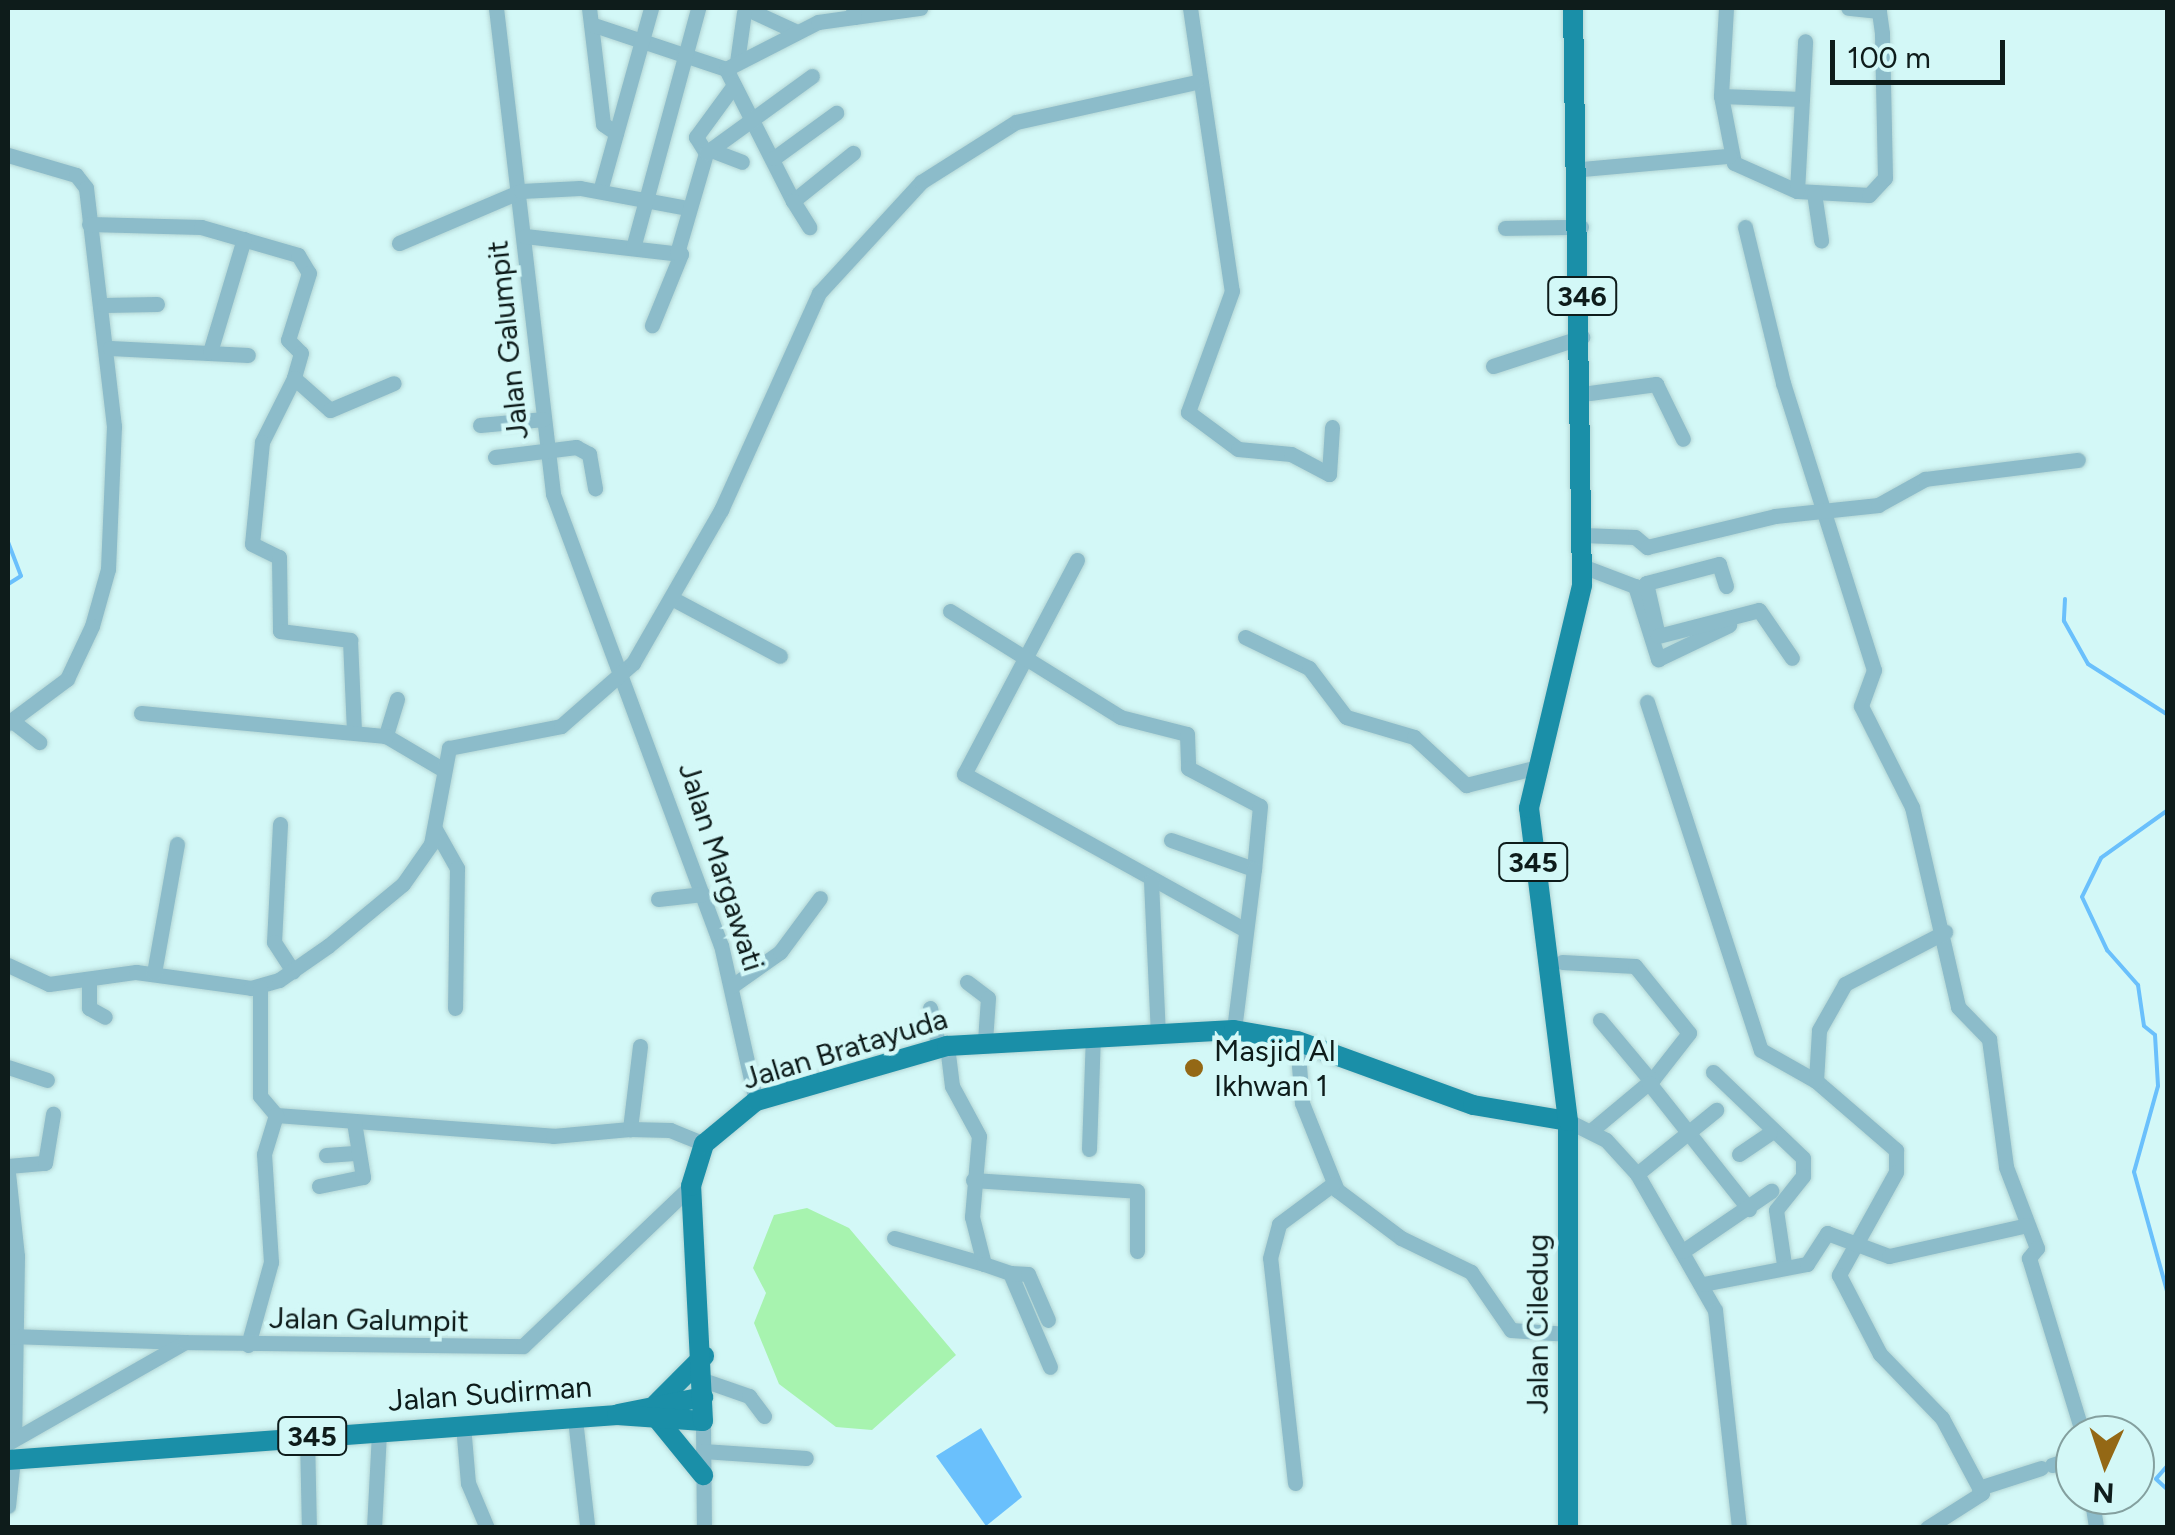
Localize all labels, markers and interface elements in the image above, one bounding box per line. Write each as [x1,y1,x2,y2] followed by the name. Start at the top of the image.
[1835,20,2010,82] scale bar
[1847,39,1931,76] text: 100 m
[480,239,536,441] street label: Jalan Galumpit
[1547,273,1617,319] road number: 346
[670,758,772,976] street label: Jalan Margawati
[1498,839,1568,885] road number: 345
[738,1001,952,1097] street label: Jalan Bratayuda
[1214,1033,1336,1104] place label: Masjid Al Ikhwan 1
[1183,1057,1205,1079] marker: Masjid Al Ikhwan 1
[1520,1234,1556,1414] street label: Jalan Ciledug
[269,1300,469,1340] street label: Jalan Galumpit
[387,1369,593,1419] street label: Jalan Sudirman
[277,1413,347,1459] road number: 345
[2055,1415,2155,1515] north arrow
[2092,1475,2115,1511] text: N

